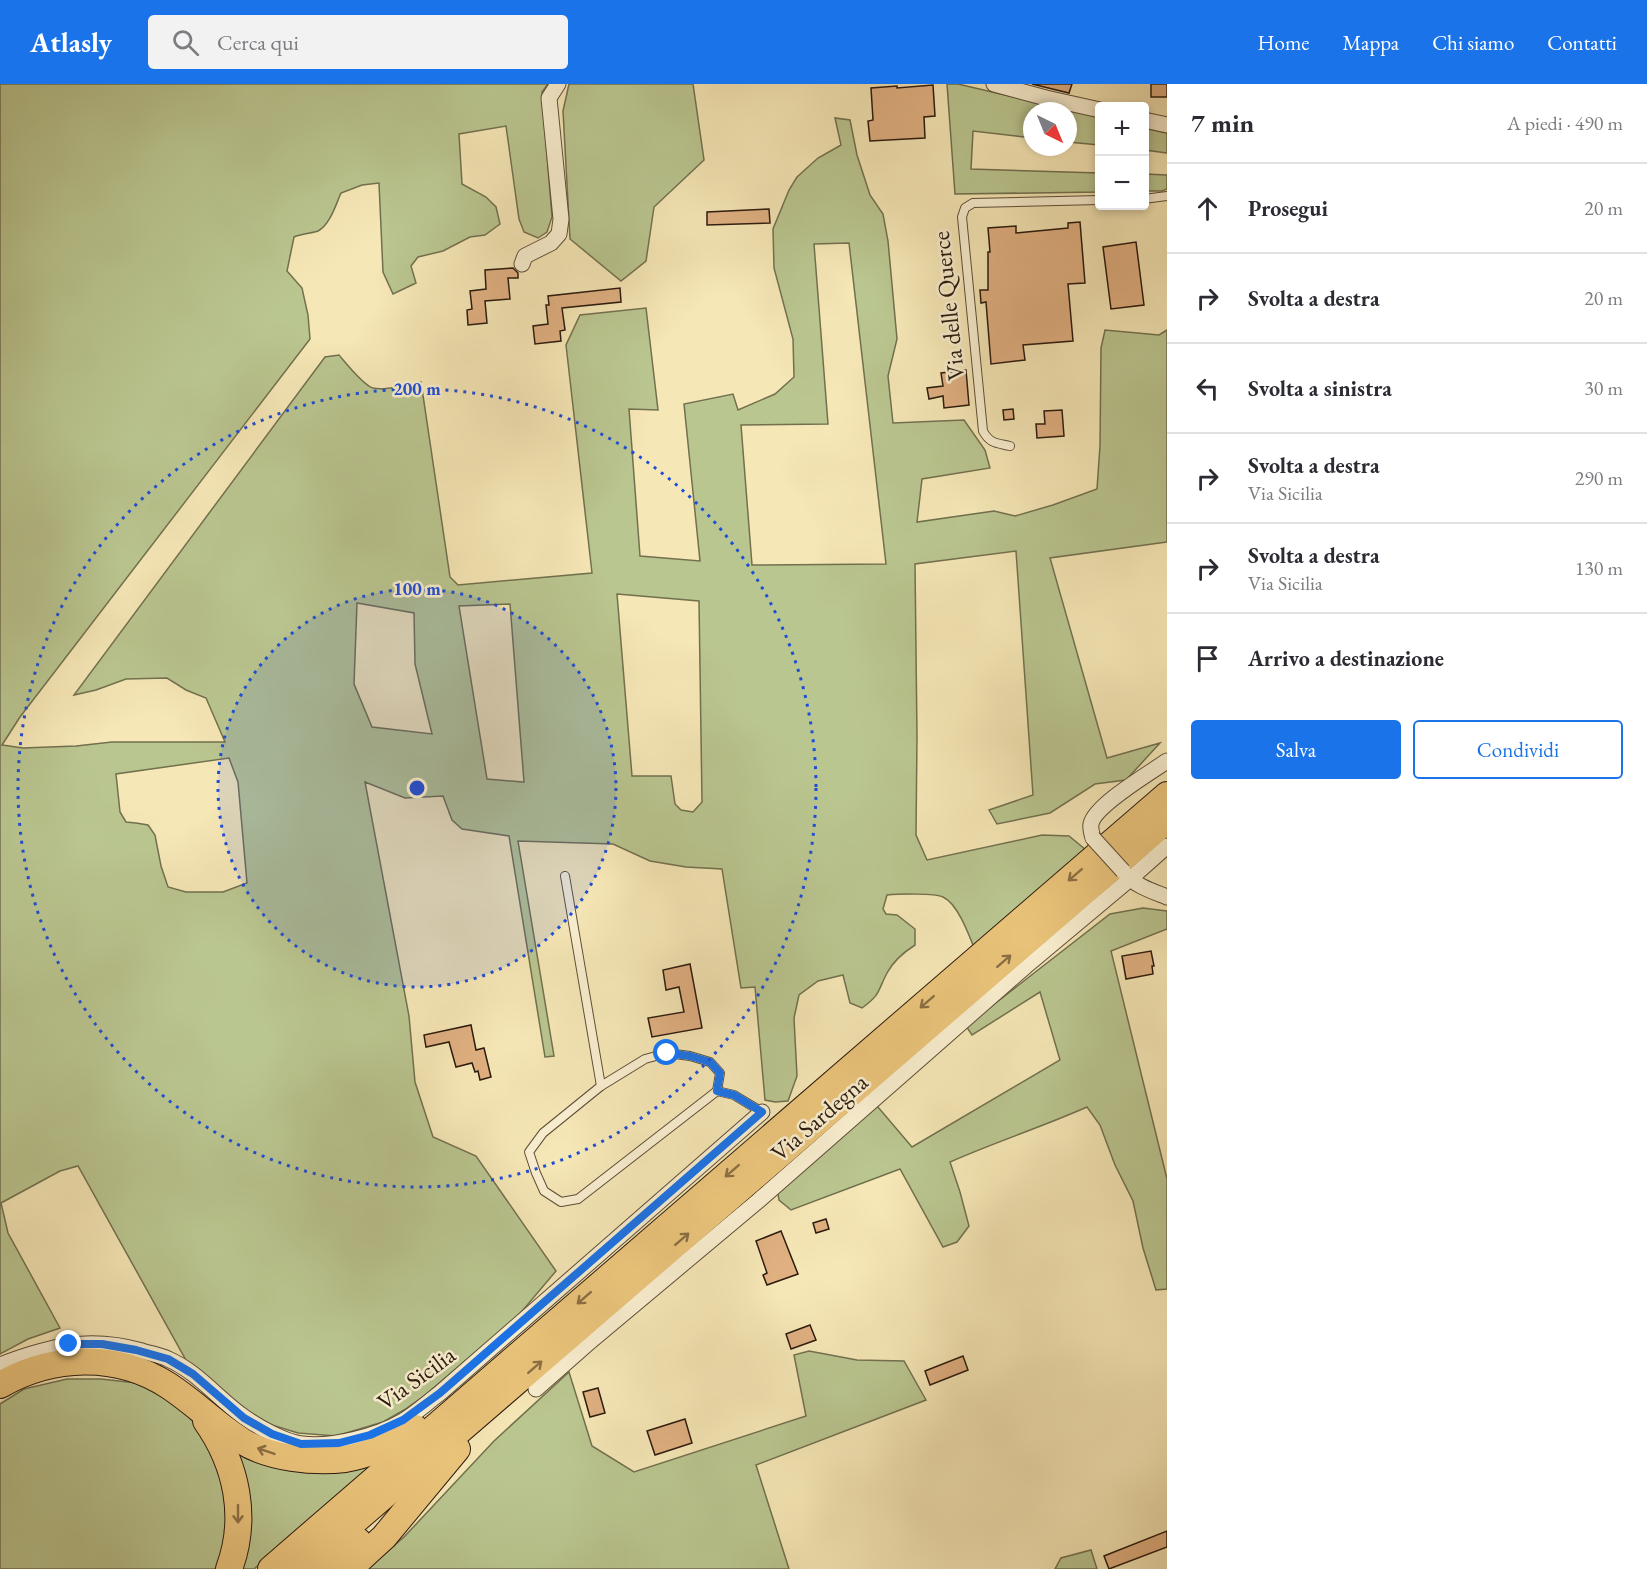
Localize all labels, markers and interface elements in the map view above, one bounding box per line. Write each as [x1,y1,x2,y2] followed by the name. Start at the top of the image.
[148,15,568,69] search box
[30,24,112,60] text: Atlasly
[169,26,202,59] icon: search
[217,28,299,57] text: Cerca qui
[1258,29,1310,56] text: Home
[1343,29,1399,56] text: Mappa
[1432,29,1514,56] text: Chi siamo
[1547,29,1617,56] text: Contatti
[1023,102,1077,156] north arrow
[1095,102,1149,210] map controls
[1095,102,1149,156] button: +
[1191,106,1254,140] text: 7 min
[1507,110,1623,136] text: A piedi · 490 m
[1095,156,1149,210] button: −
[1191,192,1224,225] icon: ahead
[1248,194,1328,223] text: Prosegui
[1584,195,1623,221] text: 20 m
[925,230,971,382] street label: Via delle Querce
[1191,282,1224,315] icon: right
[1248,284,1380,313] text: Svolta a destra
[1584,285,1623,311] text: 20 m
[1191,372,1224,405] icon: left
[1248,374,1392,403] text: Svolta a sinistra
[1584,375,1623,401] text: 30 m
[393,377,441,400] text: 200 m
[1248,451,1380,480] text: Svolta a destra
[1191,462,1224,495] icon: right
[1575,465,1623,491] text: 290 m
[1248,480,1323,506] text: Via Sicilia
[1248,541,1380,570] text: Svolta a destra
[1191,552,1224,585] icon: right
[1575,555,1623,581] text: 130 m
[1248,570,1323,596] text: Via Sicilia
[393,577,441,600] text: 100 m
[1191,642,1224,675] icon: arrive
[1248,644,1444,673] text: Arrivo a destinazione
[1191,720,1401,779] button: Salva
[1413,720,1623,779] button: Condividi
[407,778,427,798] centre of rings
[1067,868,1083,881] one-way arrow
[996,954,1012,967] one-way arrow
[920,995,935,1009] one-way arrow
[653,1039,679,1065] route start
[764,1066,874,1168] street label: Via Sardegna
[724,1164,740,1177] one-way arrow
[674,1232,689,1246] one-way arrow
[577,1291,592,1305] one-way arrow
[55,1330,81,1356] route end
[371,1339,462,1417] street label: Via Sicilia
[526,1360,542,1374] one-way arrow
[257,1445,276,1456] one-way arrow
[232,1504,244,1523] one-way arrow

